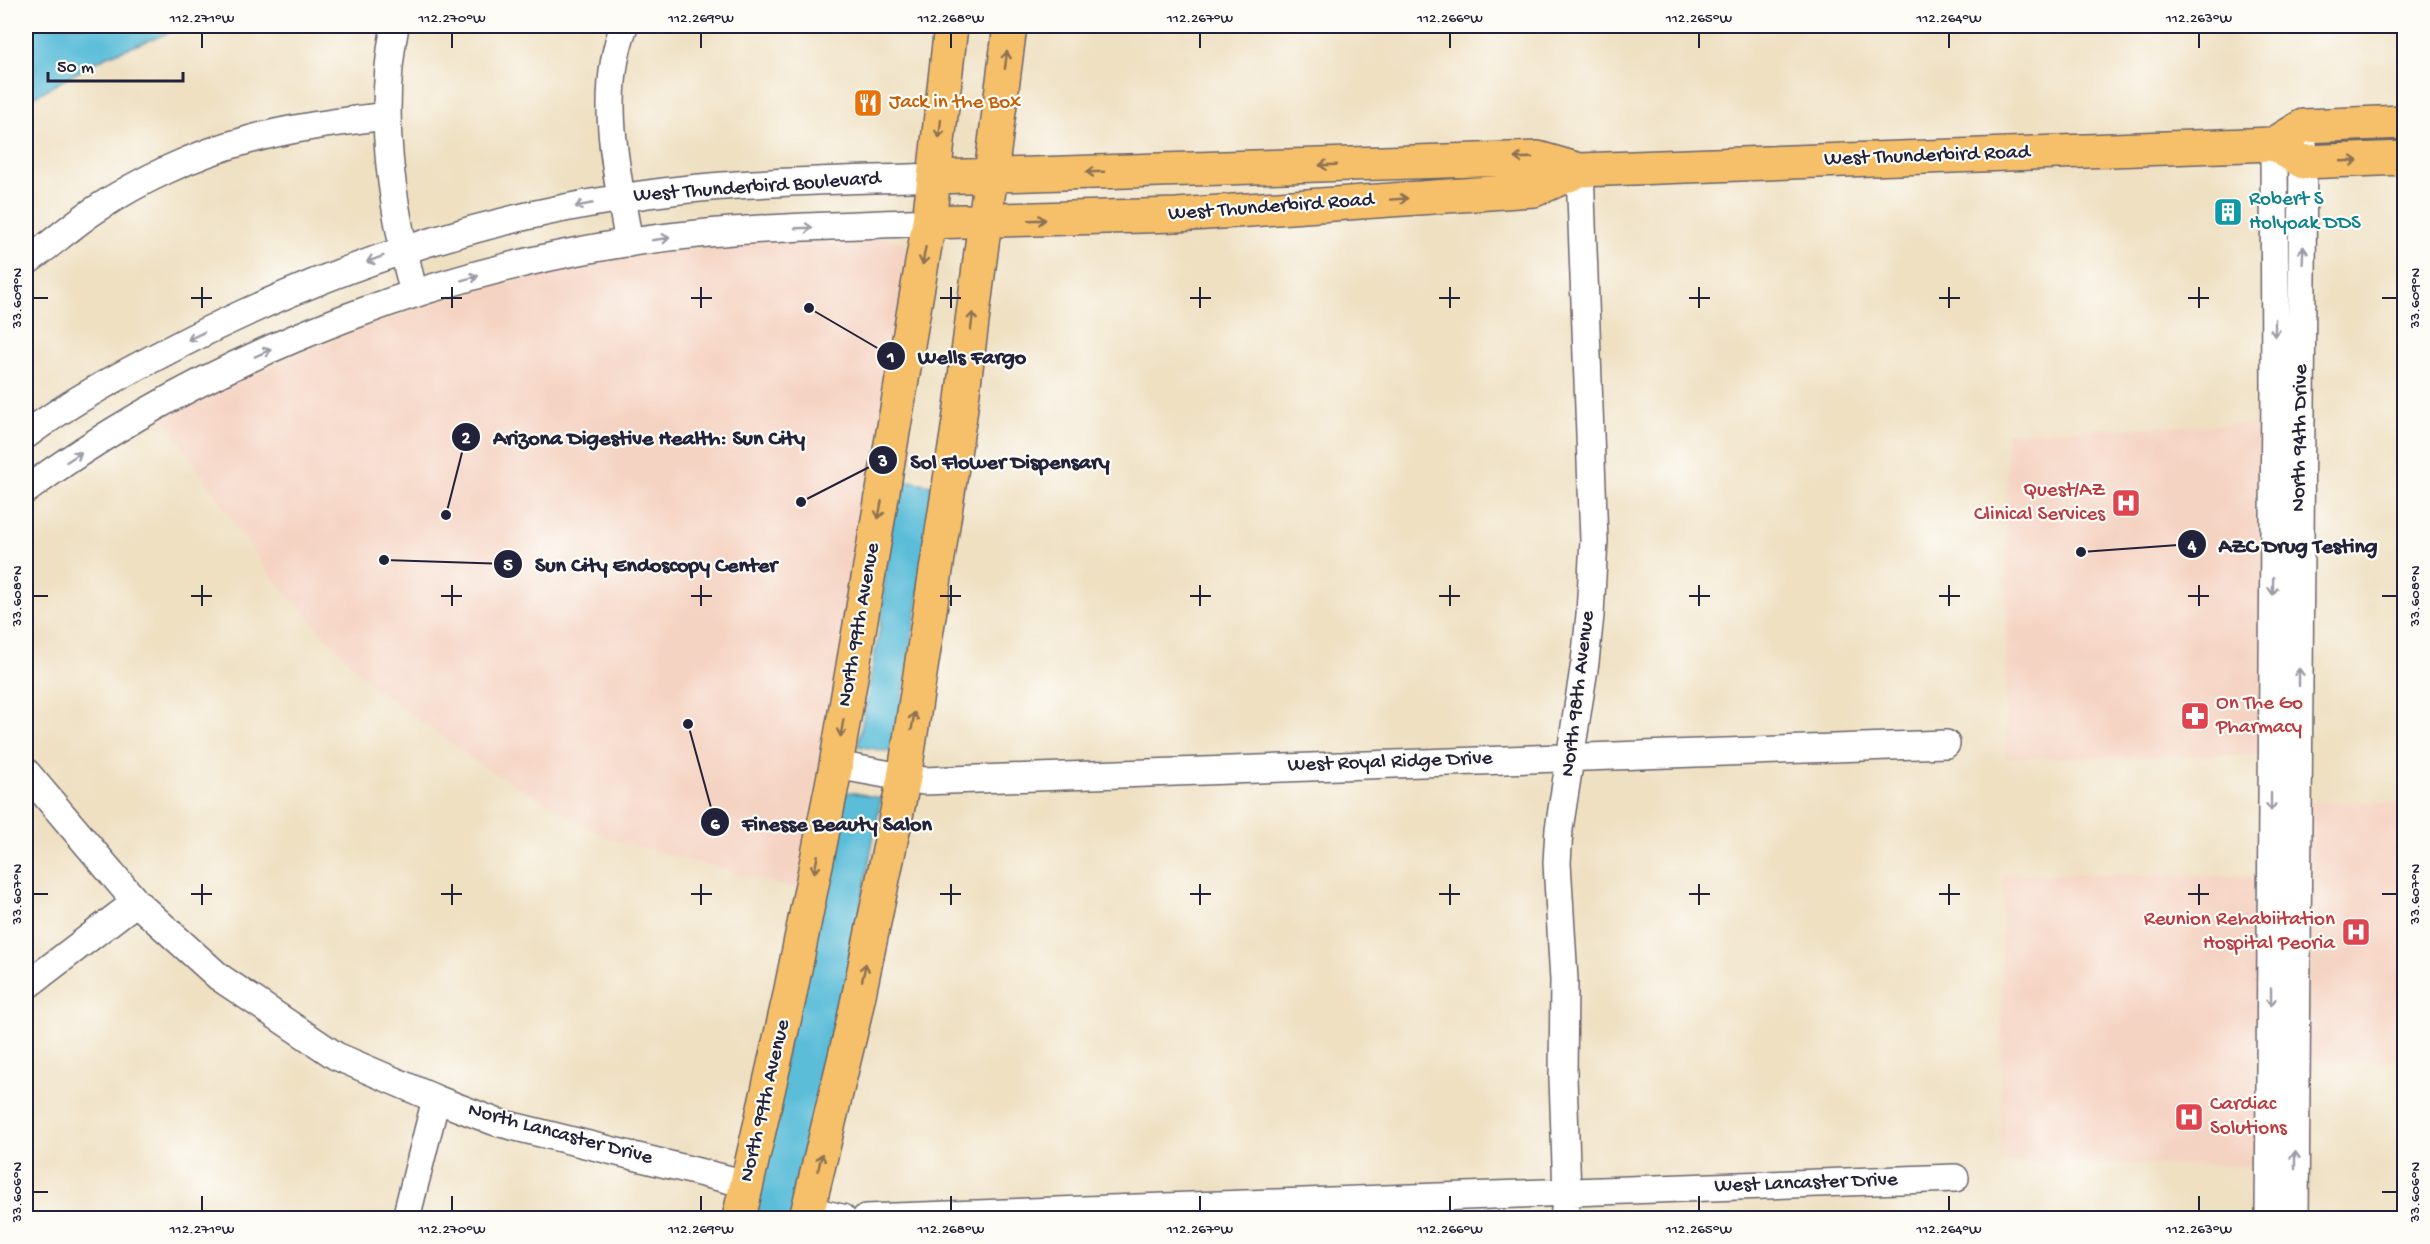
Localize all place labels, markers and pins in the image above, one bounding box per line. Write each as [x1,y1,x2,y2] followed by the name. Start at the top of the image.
[852,87,884,119] restaurant icon: Jack in the Box
[889,91,1021,116] place label: Jack in the Box
[2249,188,2361,237] place label: Robert S Holyoak DDS
[2212,196,2244,228] building icon: Robert S Holyoak DDS
[876,336,1039,376] callout: Wells Fargo
[451,417,817,457] callout: Arizona Digestive Health: Sun City
[868,440,1122,480] callout: Sol Flower Dispensary
[1974,479,2106,528] place label: Quest/AZ Clinical Services
[2110,487,2142,519] hospital icon: Quest/AZ Clinical Services
[2177,524,2390,564] callout: AZC Drug Testing
[493,544,789,584] callout: Sun City Endoscopy Center
[2215,692,2303,741] place label: On The Go Pharmacy
[2179,700,2211,732] pharmacy icon: On The Go Pharmacy
[700,802,944,842] callout: Finesse Beauty Salon
[2144,908,2336,957] place label: Reunion Rehabiitation Hospital Peoria
[2340,916,2372,948] hospital icon: Reunion Rehabiitation Hospital Peoria
[2210,1093,2288,1142] place label: Cardiac Solutions
[2173,1101,2205,1133] hospital icon: Cardiac Solutions

